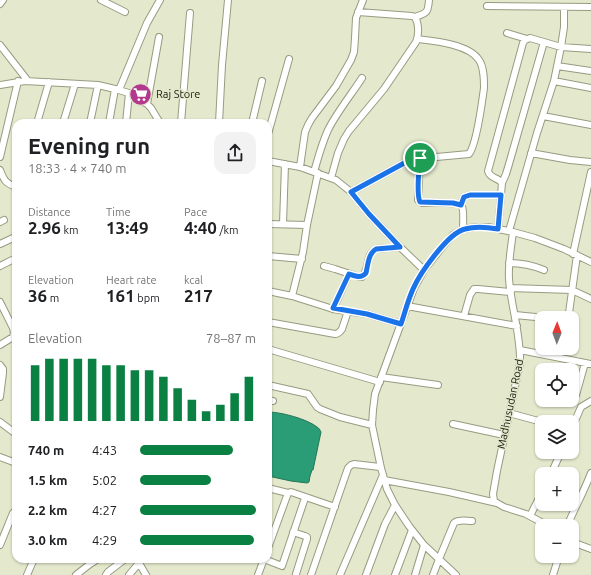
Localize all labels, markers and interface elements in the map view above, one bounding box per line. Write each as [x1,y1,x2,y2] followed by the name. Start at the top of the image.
[127,81,153,107] supermarket icon: Raj Store
[156,88,200,100] place label: Raj Store
[214,132,256,174] button: share
[28,133,150,158] text: Evening run
[403,141,437,175] pin
[409,147,431,169] icon: arrive
[28,161,127,175] text: 18:33 · 4 × 740 m
[28,206,71,218] text: Distance
[106,206,131,218] text: Time
[184,206,207,218] text: Pace
[28,218,61,237] text: 2.96
[106,218,149,237] text: 13:49
[184,218,217,237] text: 4:40
[61,224,79,236] text: km
[217,224,239,236] text: /km
[28,274,74,286] text: Elevation
[106,274,157,286] text: Heart rate
[184,274,203,286] text: kcal
[28,286,47,305] text: 36
[106,286,135,305] text: 161
[184,286,213,305] text: 217
[47,292,59,304] text: m
[135,292,160,304] text: bpm
[535,311,579,355] north arrow
[535,311,579,563] map controls
[28,331,82,345] text: Elevation
[206,331,256,345] text: 78–87 m
[495,358,525,450] street label: Madhusudan Road
[535,363,579,407] button: locate
[535,415,579,459] button: layers
[28,443,64,457] text: 740 m
[92,443,117,457] text: 4:43
[535,467,579,511] button: +
[28,473,67,487] text: 1.5 km
[92,473,117,487] text: 5:02
[28,503,67,517] text: 2.2 km
[92,503,117,517] text: 4:27
[535,519,579,563] button: −
[28,533,67,547] text: 3.0 km
[92,533,117,547] text: 4:29

